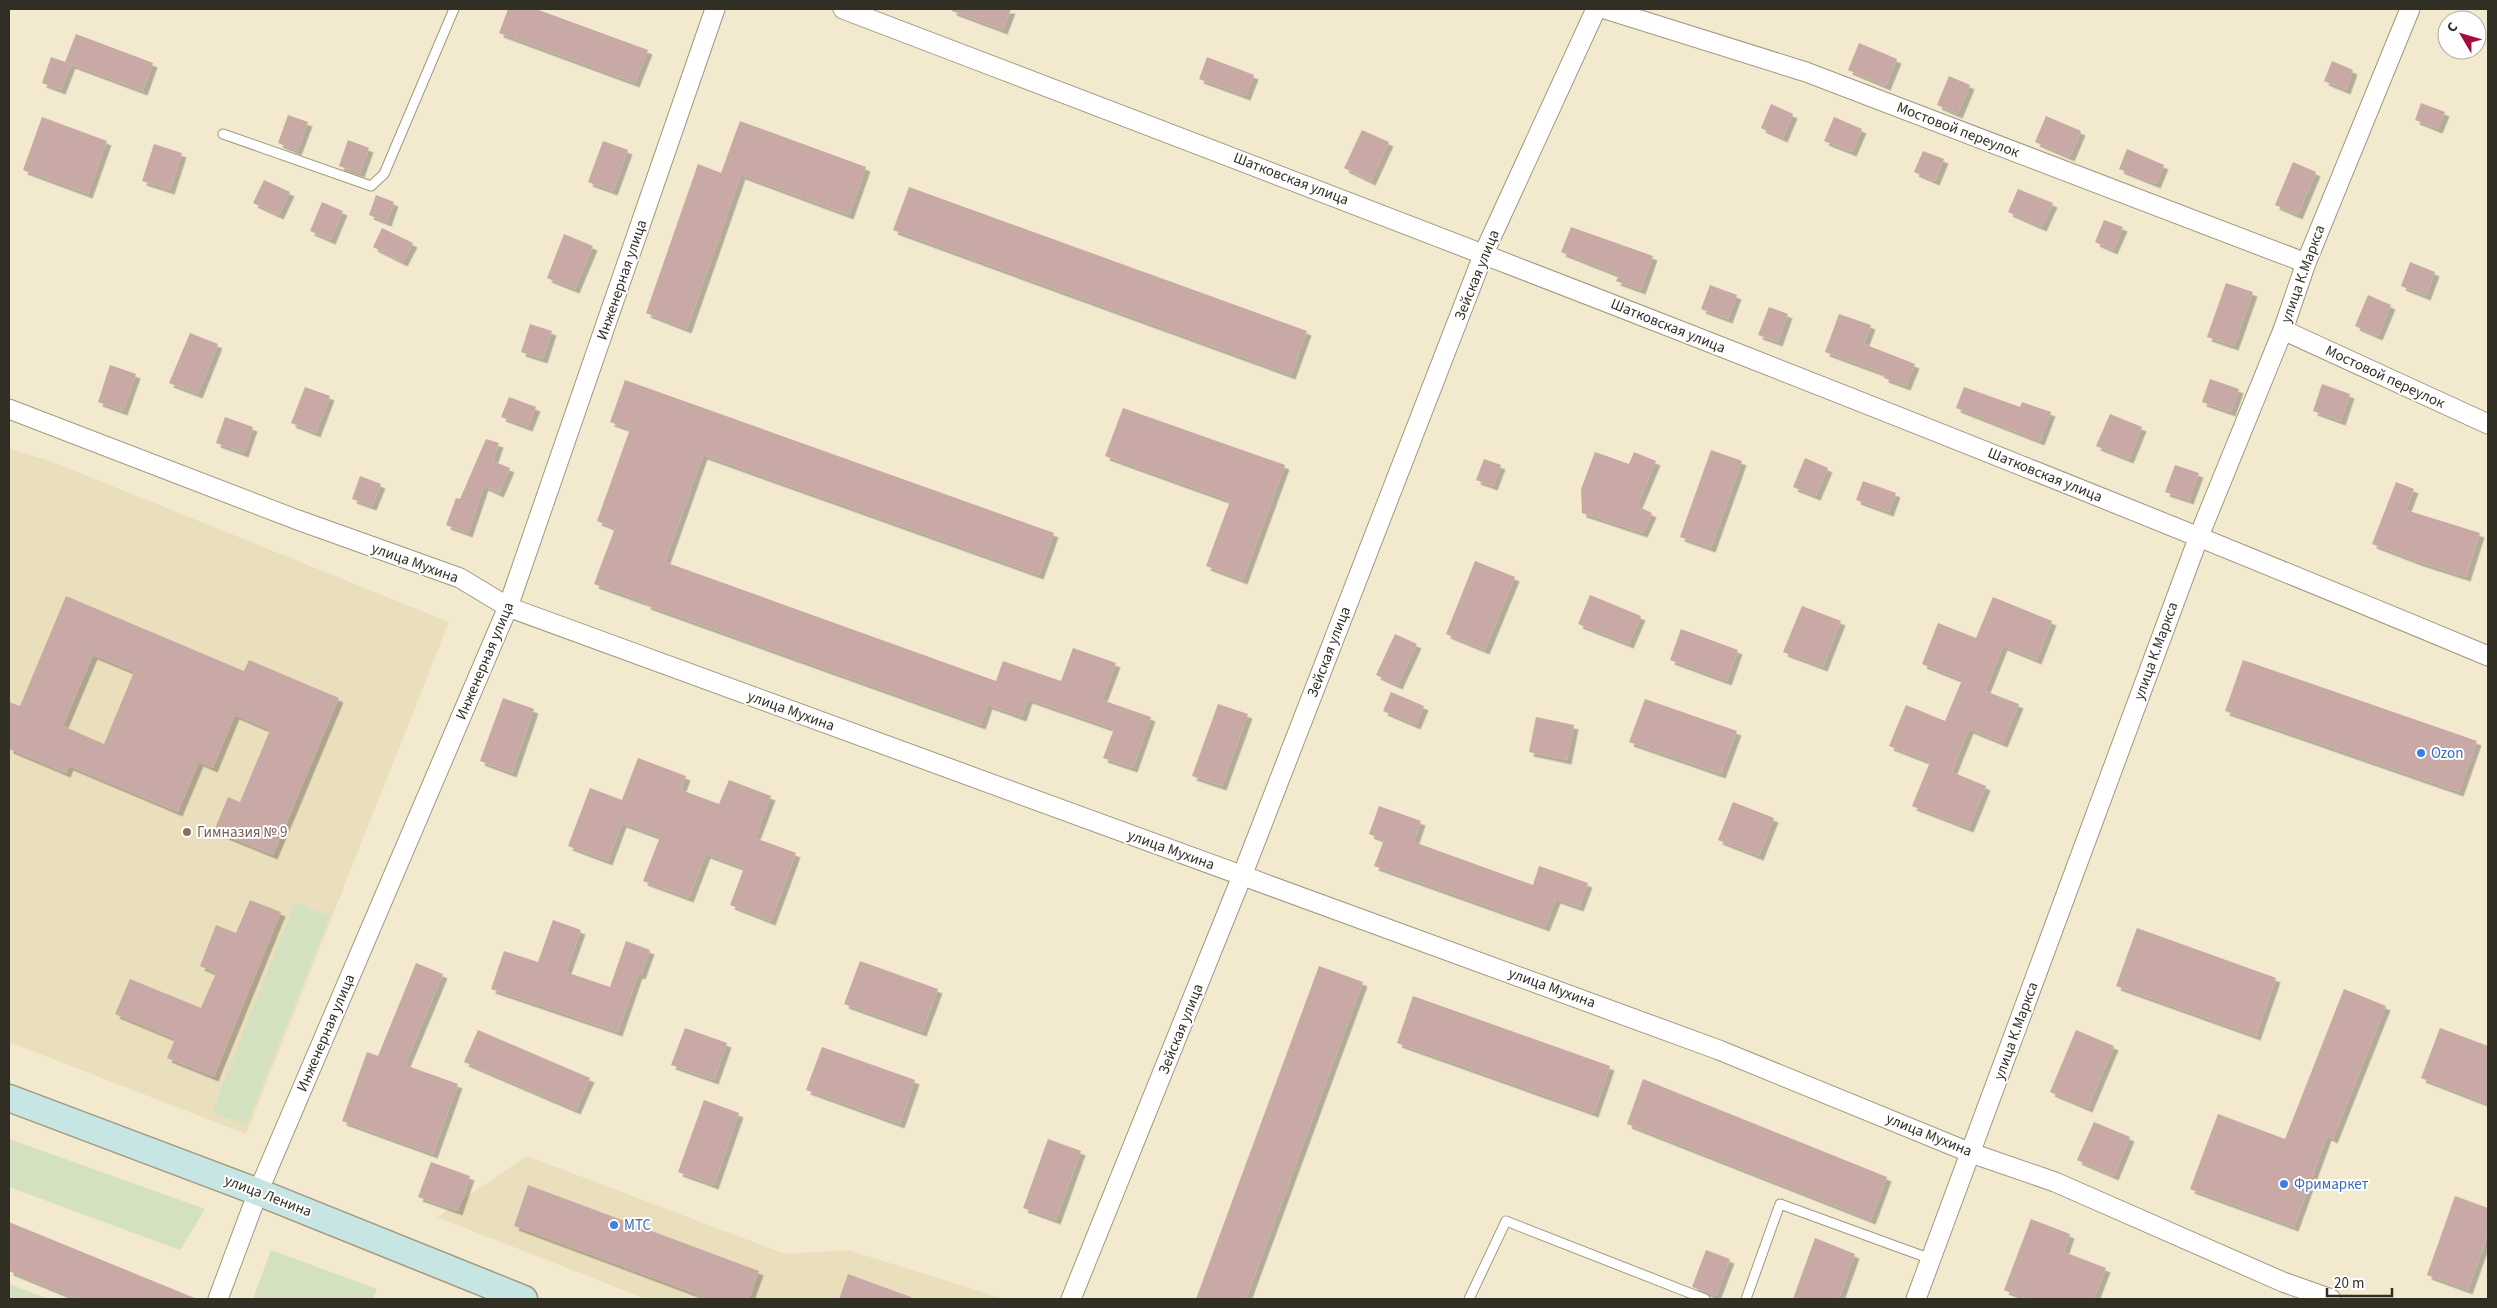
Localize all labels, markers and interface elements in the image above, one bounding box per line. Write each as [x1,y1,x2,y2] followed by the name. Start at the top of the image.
[2437,10,2487,60] north arrow
[2442,18,2463,37] text: С
[1894,97,2023,163] street label: Мостовой переулок
[1230,147,1352,211] street label: Шатковская улица
[592,217,652,343] street label: Инженерная улица
[2276,222,2330,326] street label: улица К.Маркса
[1449,227,1505,323] street label: Зейская улица
[1607,293,1729,359] street label: Шатковская улица
[2322,340,2449,414] street label: Мостовой переулок
[1984,442,2106,508] street label: Шатковская улица
[369,538,461,588] street label: улица Мухина
[451,599,519,723] street label: Инженерная улица
[2129,599,2183,703] street label: улица К.Маркса
[1302,603,1356,701] street label: Зейская улица
[745,686,837,736] street label: улица Мухина
[2431,743,2463,764] place label: Ozon
[2415,747,2427,759] marker: Ozon
[197,822,287,843] place label: Гимназия № 9
[1125,825,1217,875] street label: улица Мухина
[181,826,193,838] marker: Гимназия № 9
[1506,963,1598,1013] street label: улица Мухина
[292,971,360,1095] street label: Инженерная улица
[1989,979,2043,1083] street label: улица К.Маркса
[1153,981,1209,1077] street label: Зейская улица
[1883,1108,1975,1162] street label: улица Мухина
[221,1170,315,1222] street label: улица Ленина
[2294,1174,2369,1195] place label: Фримаркет
[2278,1178,2290,1190] marker: Фримаркет
[624,1215,652,1236] place label: МТС
[608,1219,620,1231] marker: МТС
[2327,1266,2392,1298] scale bar
[2334,1273,2364,1294] text: 20 m

